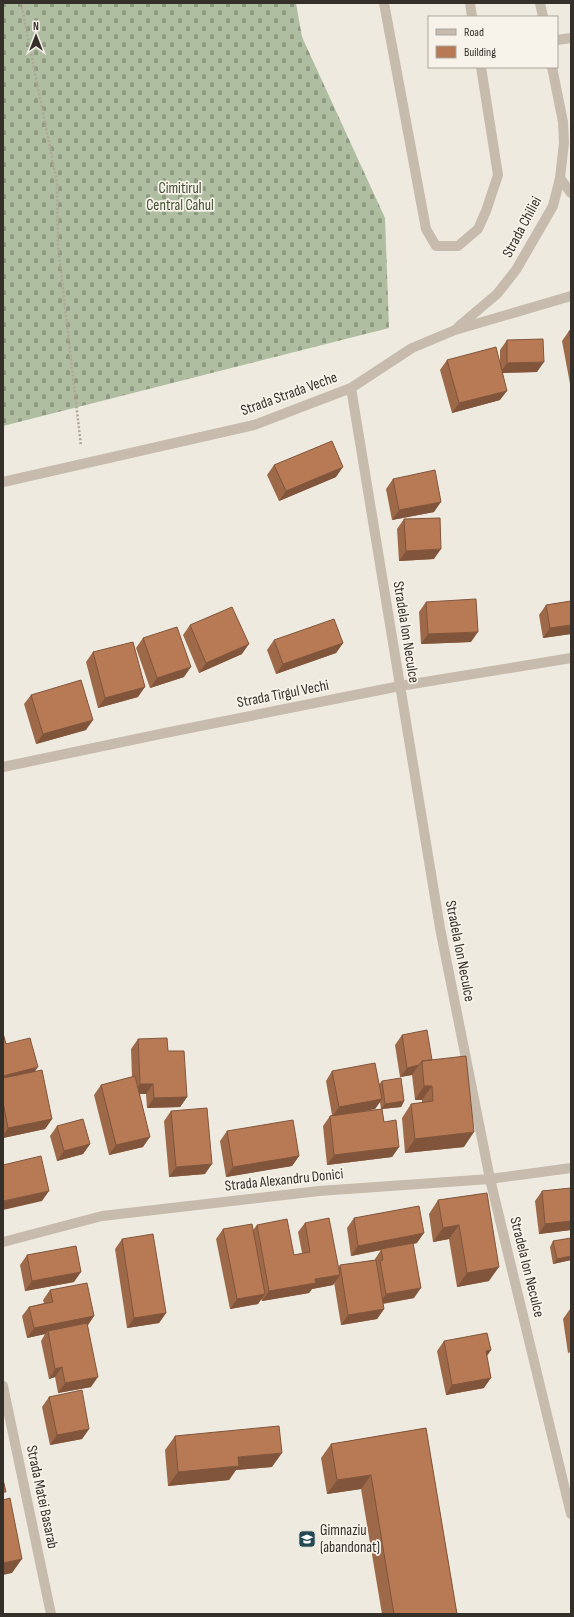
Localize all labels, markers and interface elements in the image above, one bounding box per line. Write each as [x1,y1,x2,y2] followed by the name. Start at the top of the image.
[16,16,56,56] north arrow
[428,16,558,68] legend
[33,20,39,33] text: N
[464,25,484,40] text: Road
[464,45,496,60] text: Building
[146,179,214,215] park label: Cimitirul Central Cahul
[498,193,546,261] street label: Strada Chiliei
[238,368,340,420] street label: Strada Strada Veche
[389,580,423,684] street label: Stradela Ion Neculce
[235,676,331,712] street label: Strada Tîrgul Vechi
[441,899,479,1003] street label: Stradela Ion Neculce
[224,1164,344,1196] street label: Strada Alexandru Donici
[505,1215,549,1319] street label: Stradela Ion Neculce
[22,1444,62,1550] street label: Strada Matei Basarab
[320,1521,380,1557] place label: Gimnaziu (abandonat)
[297,1529,317,1549] school or university icon: Gimnaziu (abandonat)

